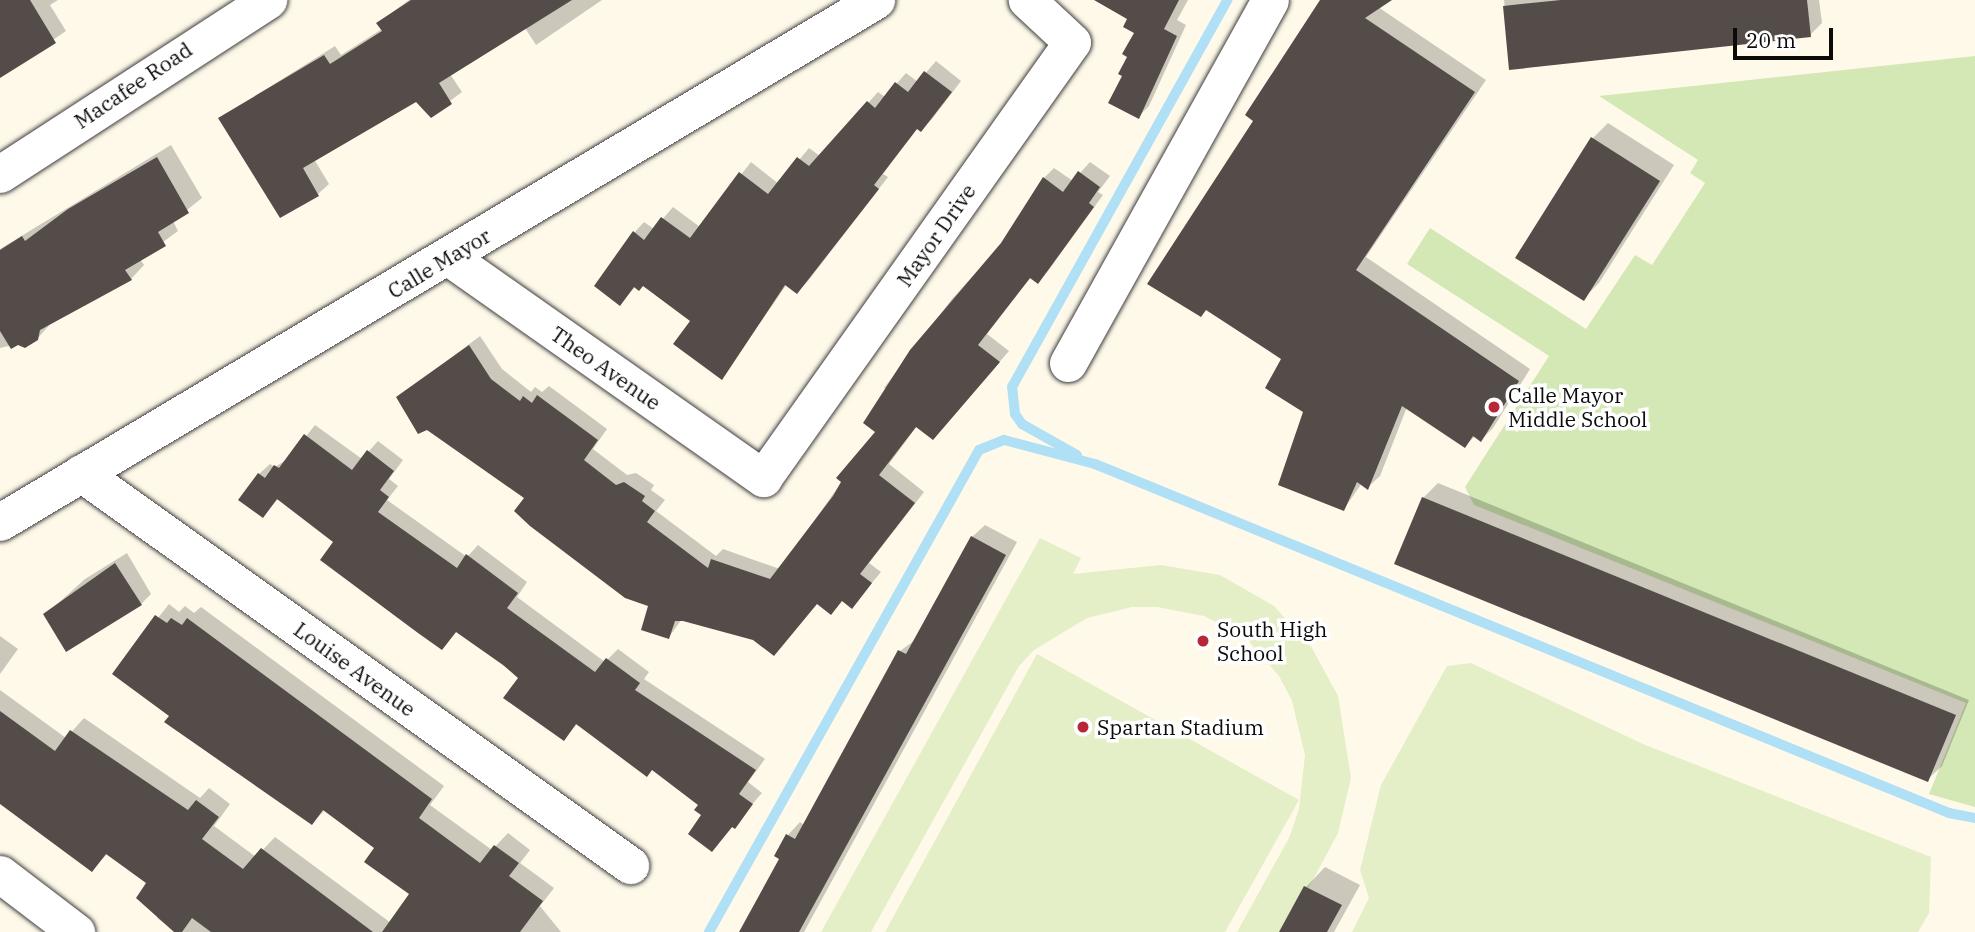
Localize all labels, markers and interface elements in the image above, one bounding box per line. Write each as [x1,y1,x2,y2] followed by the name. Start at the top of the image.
[1737,14,1837,58] scale bar
[1746,26,1796,54] text: 20 m
[69,36,197,134] street label: Macafee Road
[891,179,981,291] street label: Mayor Drive
[383,222,495,304] street label: Calle Mayor
[546,321,666,415] street label: Theo Avenue
[1508,382,1647,432] place label: Calle Mayor Middle School
[1486,399,1502,415] marker: Calle Mayor Middle School
[289,616,421,722] street label: Louise Avenue
[1217,616,1327,666] place label: South High School
[1195,633,1211,649] marker: South High School
[1097,714,1264,740] place label: Spartan Stadium
[1075,719,1091,735] marker: Spartan Stadium

